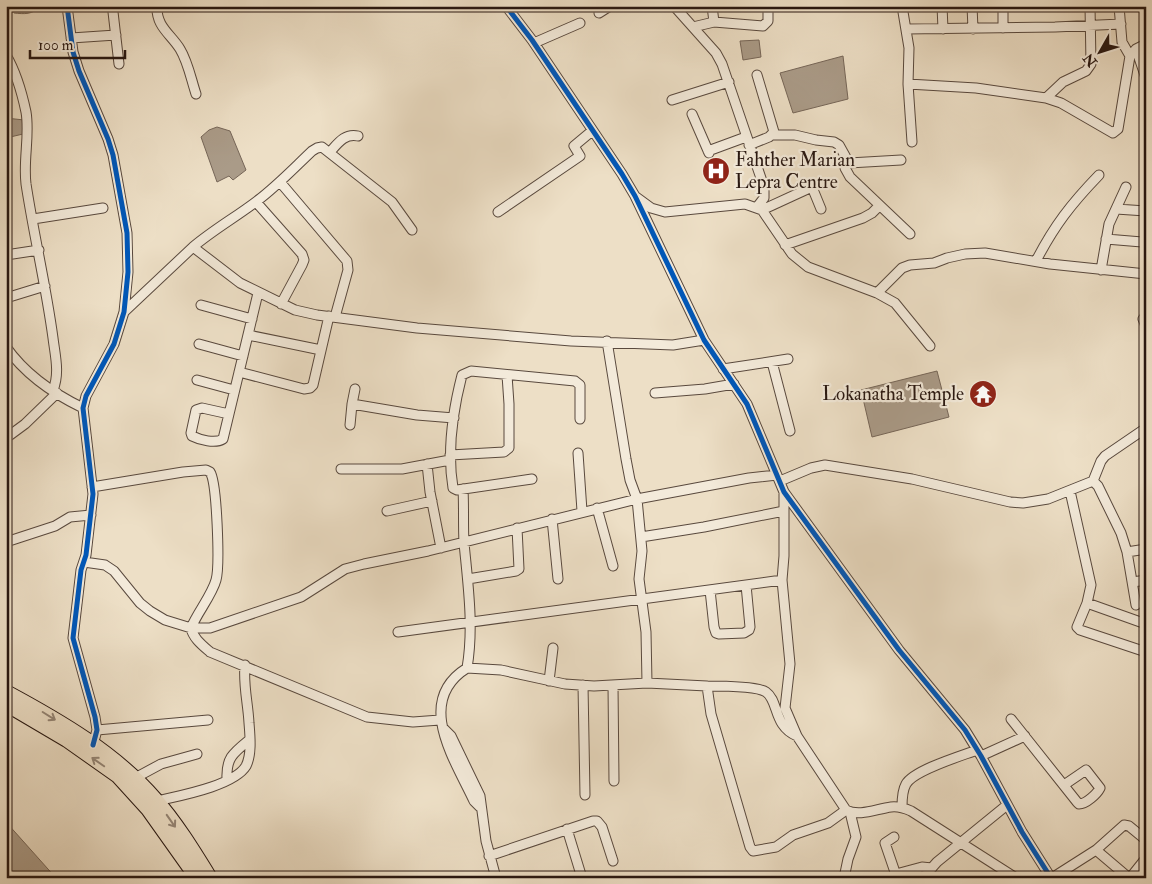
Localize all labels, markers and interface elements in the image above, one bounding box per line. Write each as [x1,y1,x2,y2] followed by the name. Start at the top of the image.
[30,28,125,60] scale bar
[1074,28,1124,78] north arrow
[38,36,74,55] text: 100 m
[1079,49,1101,71] text: N
[735,148,855,195] place label: Fahther Marian Lepra Centre
[701,156,731,186] hospital icon: Fahther Marian Lepra Centre
[968,379,998,409] temple icon: Lokanatha Temple
[822,382,964,407] place label: Lokanatha Temple
[41,711,55,721] one-way arrow
[91,757,105,767] one-way arrow
[166,813,176,827] one-way arrow

